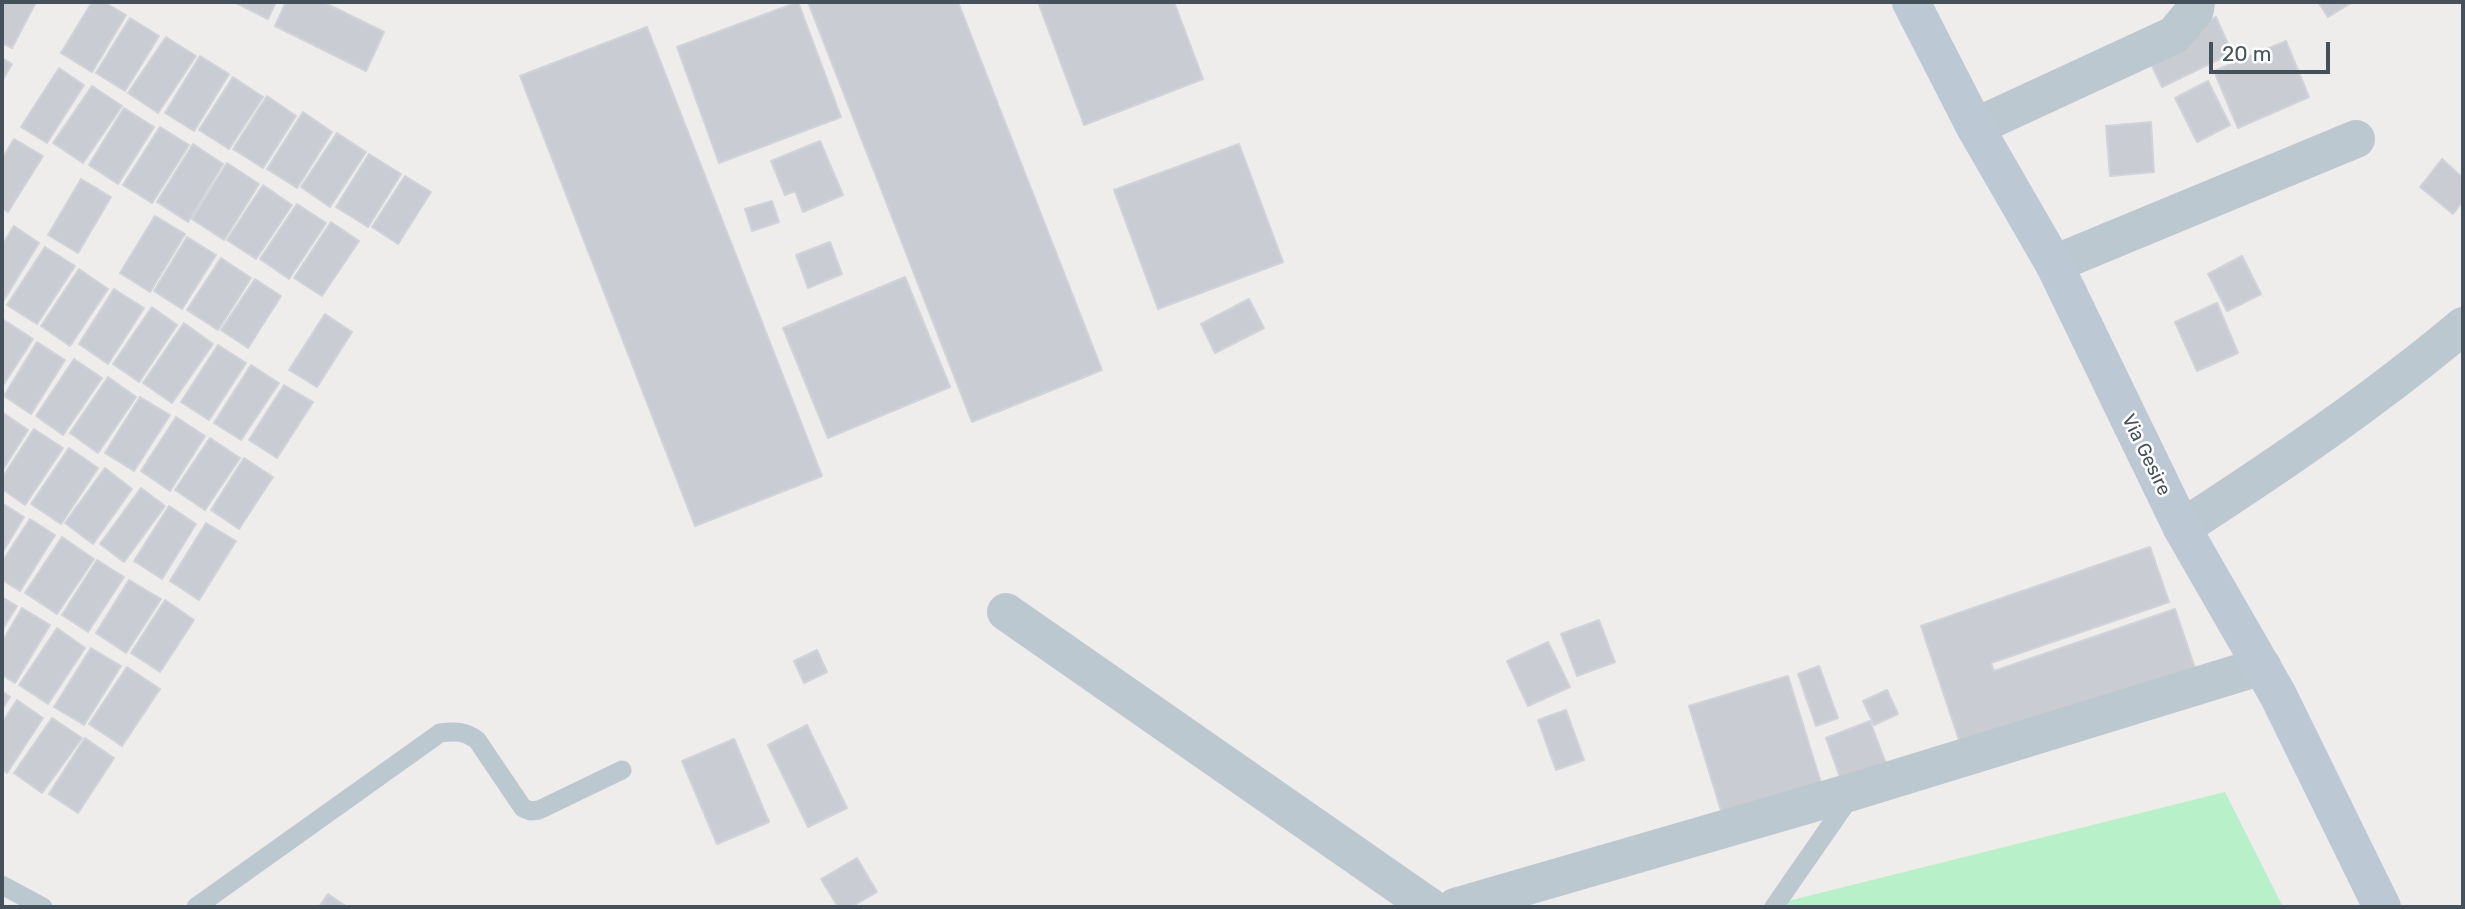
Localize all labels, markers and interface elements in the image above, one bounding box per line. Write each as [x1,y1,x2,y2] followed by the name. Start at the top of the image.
[2213,28,2334,72] scale bar
[2222,41,2271,66] text: 20 m
[2117,411,2175,499] street label: Via Gesire

